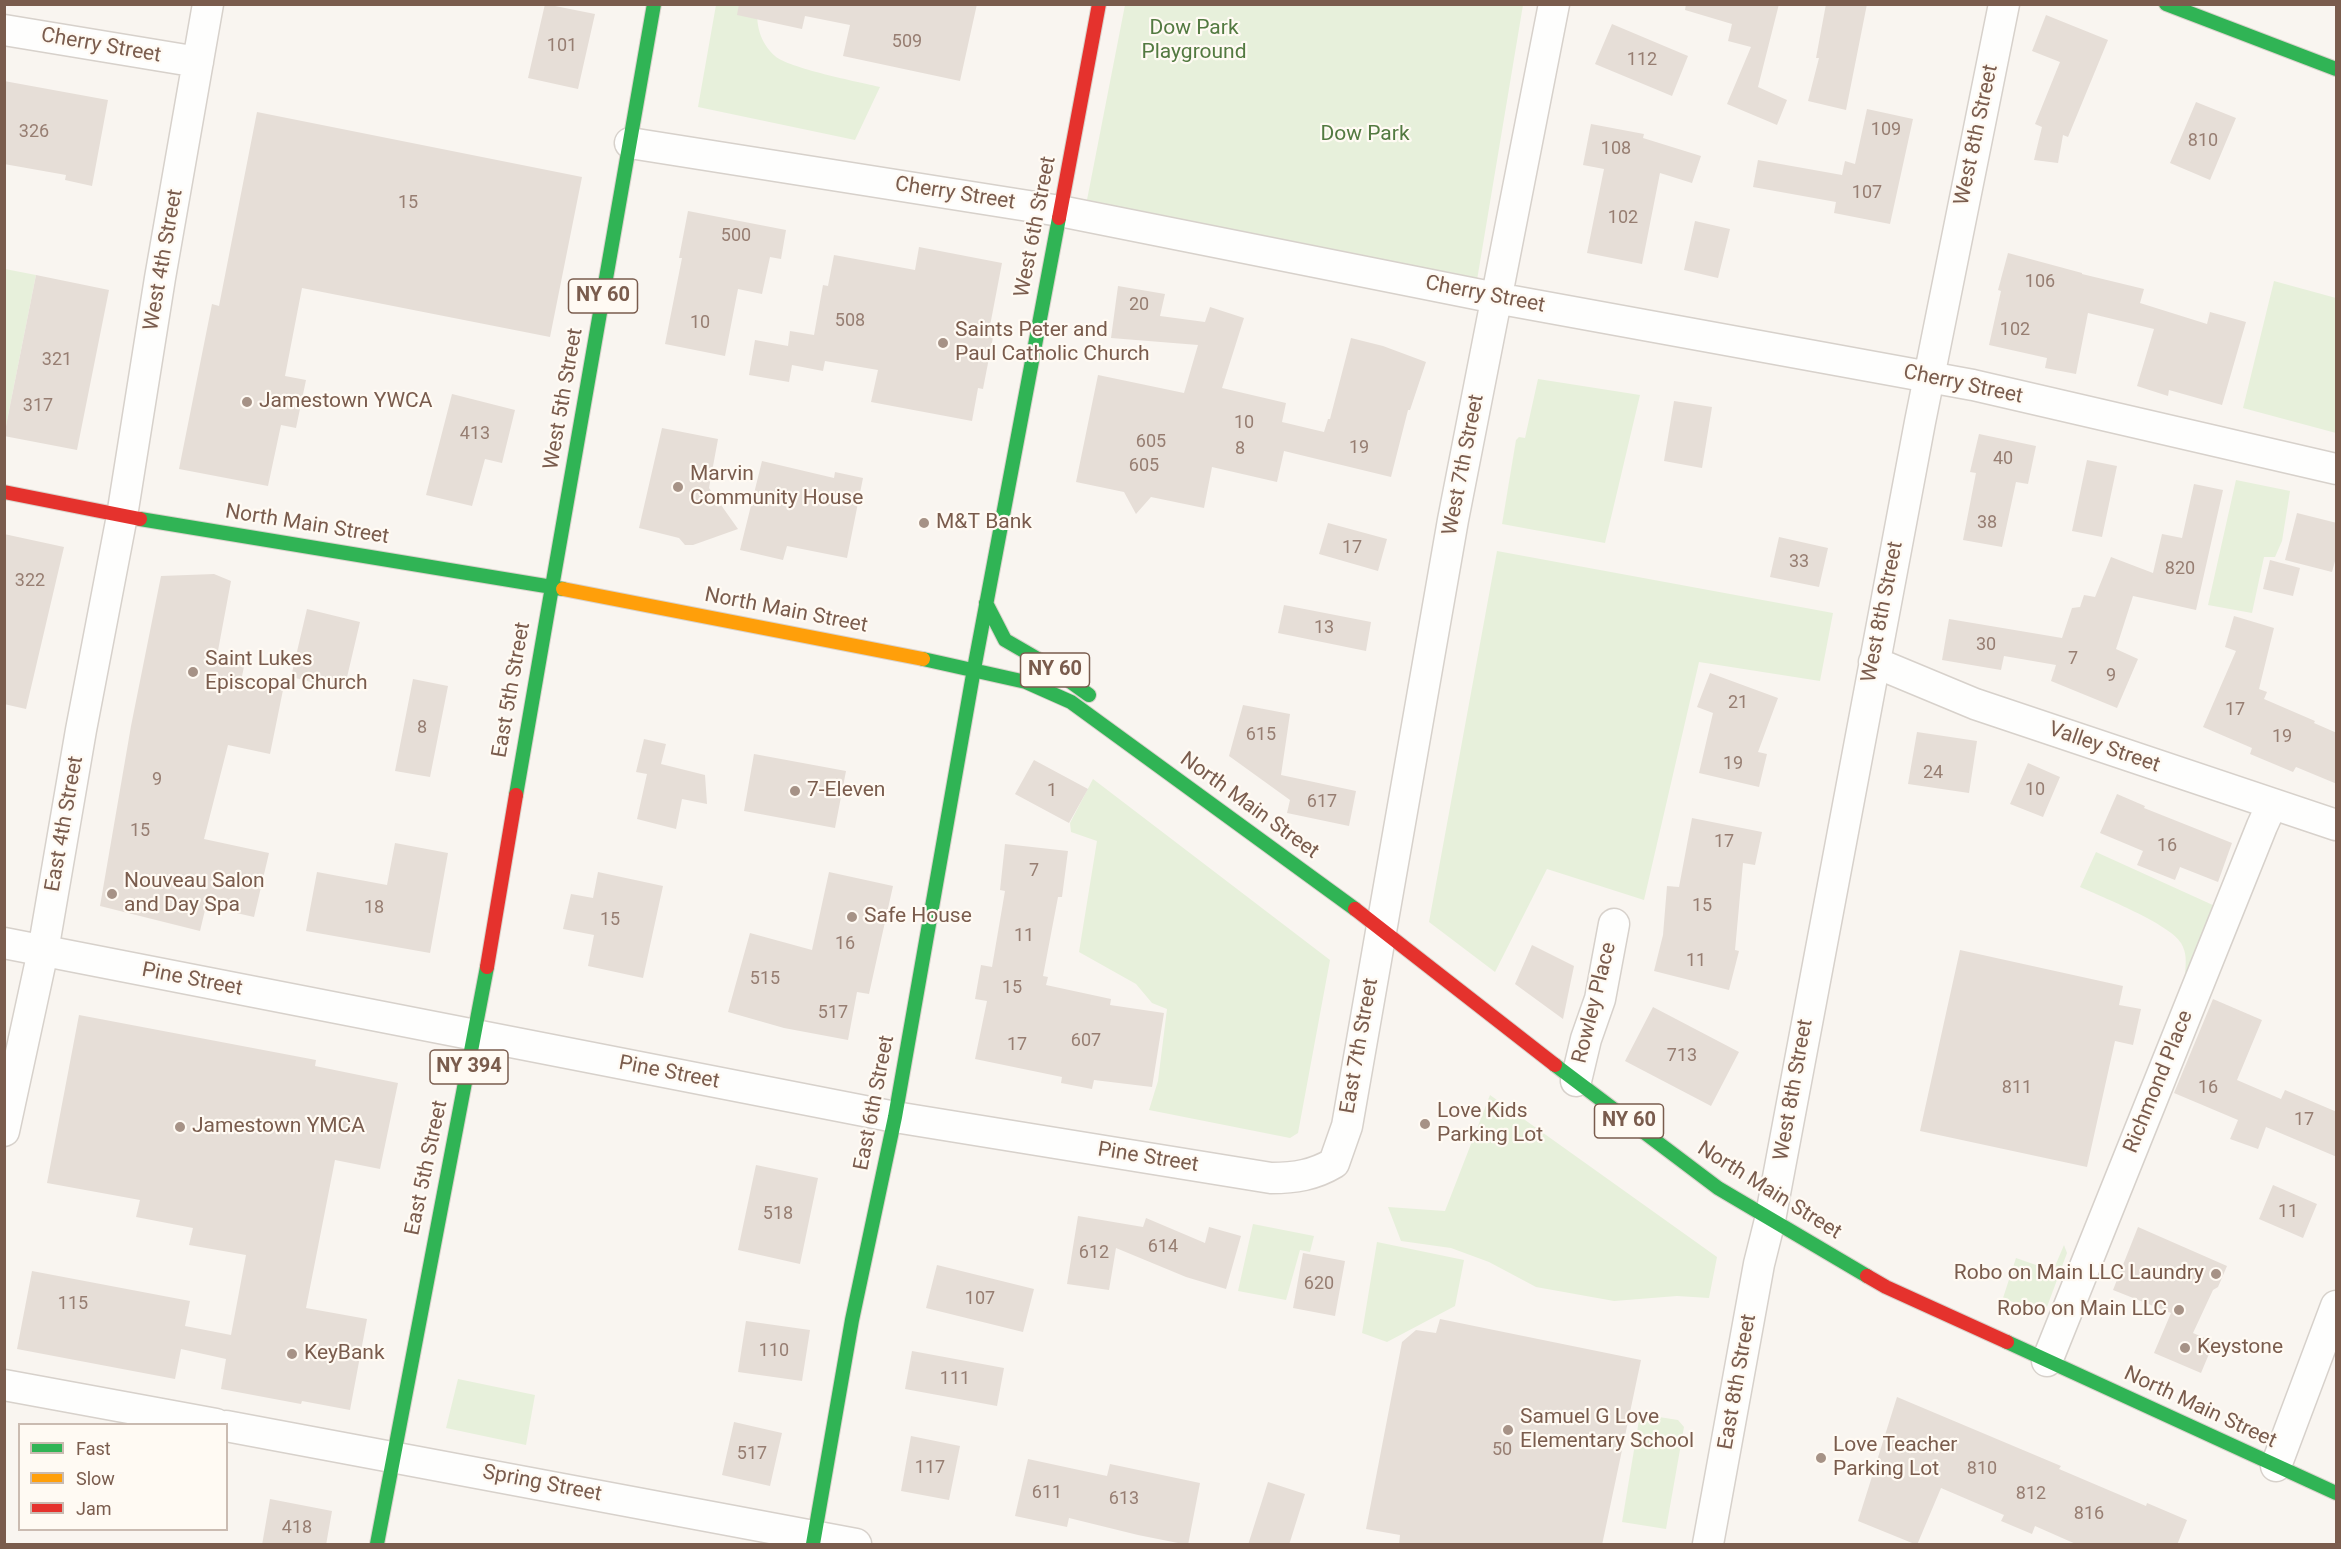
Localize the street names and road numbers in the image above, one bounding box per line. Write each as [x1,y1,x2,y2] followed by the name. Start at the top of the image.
[39,23,163,69] street label: Cherry Street
[1950,62,2004,208] street label: West 8th Street
[1010,154,1062,300] street label: West 6th Street
[893,172,1017,216] street label: Cherry Street
[139,187,189,333] street label: West 4th Street
[1423,271,1547,319] street label: Cherry Street
[568,279,638,313] road number: NY 60
[539,326,589,472] street label: West 5th Street
[1901,360,2025,410] street label: Cherry Street
[1438,392,1490,538] street label: West 7th Street
[223,500,391,550] street label: North Main Street
[1857,539,1909,685] street label: West 8th Street
[702,583,870,639] street label: North Main Street
[488,620,536,760] street label: East 5th Street
[1020,653,1090,687] road number: NY 60
[2045,717,2163,779] street label: Valley Street
[1175,747,1323,865] street label: North Main Street
[41,754,89,894] street label: East 4th Street
[1568,940,1622,1066] street label: Rowley Place
[140,958,244,1002] street label: Pine Street
[1336,976,1384,1116] street label: East 7th Street
[2119,1007,2199,1157] street label: Richmond Place
[1769,1017,1819,1163] street label: West 8th Street
[850,1033,900,1173] street label: East 6th Street
[430,1050,508,1084] road number: NY 394
[617,1051,721,1095] street label: Pine Street
[400,1098,454,1238] street label: East 5th Street
[1594,1104,1664,1138] road number: NY 60
[1692,1137,1846,1245] street label: North Main Street
[1096,1138,1200,1178] street label: Pine Street
[1714,1312,1762,1452] street label: East 8th Street
[2120,1362,2280,1454] street label: North Main Street
[480,1460,604,1508] street label: Spring Street

